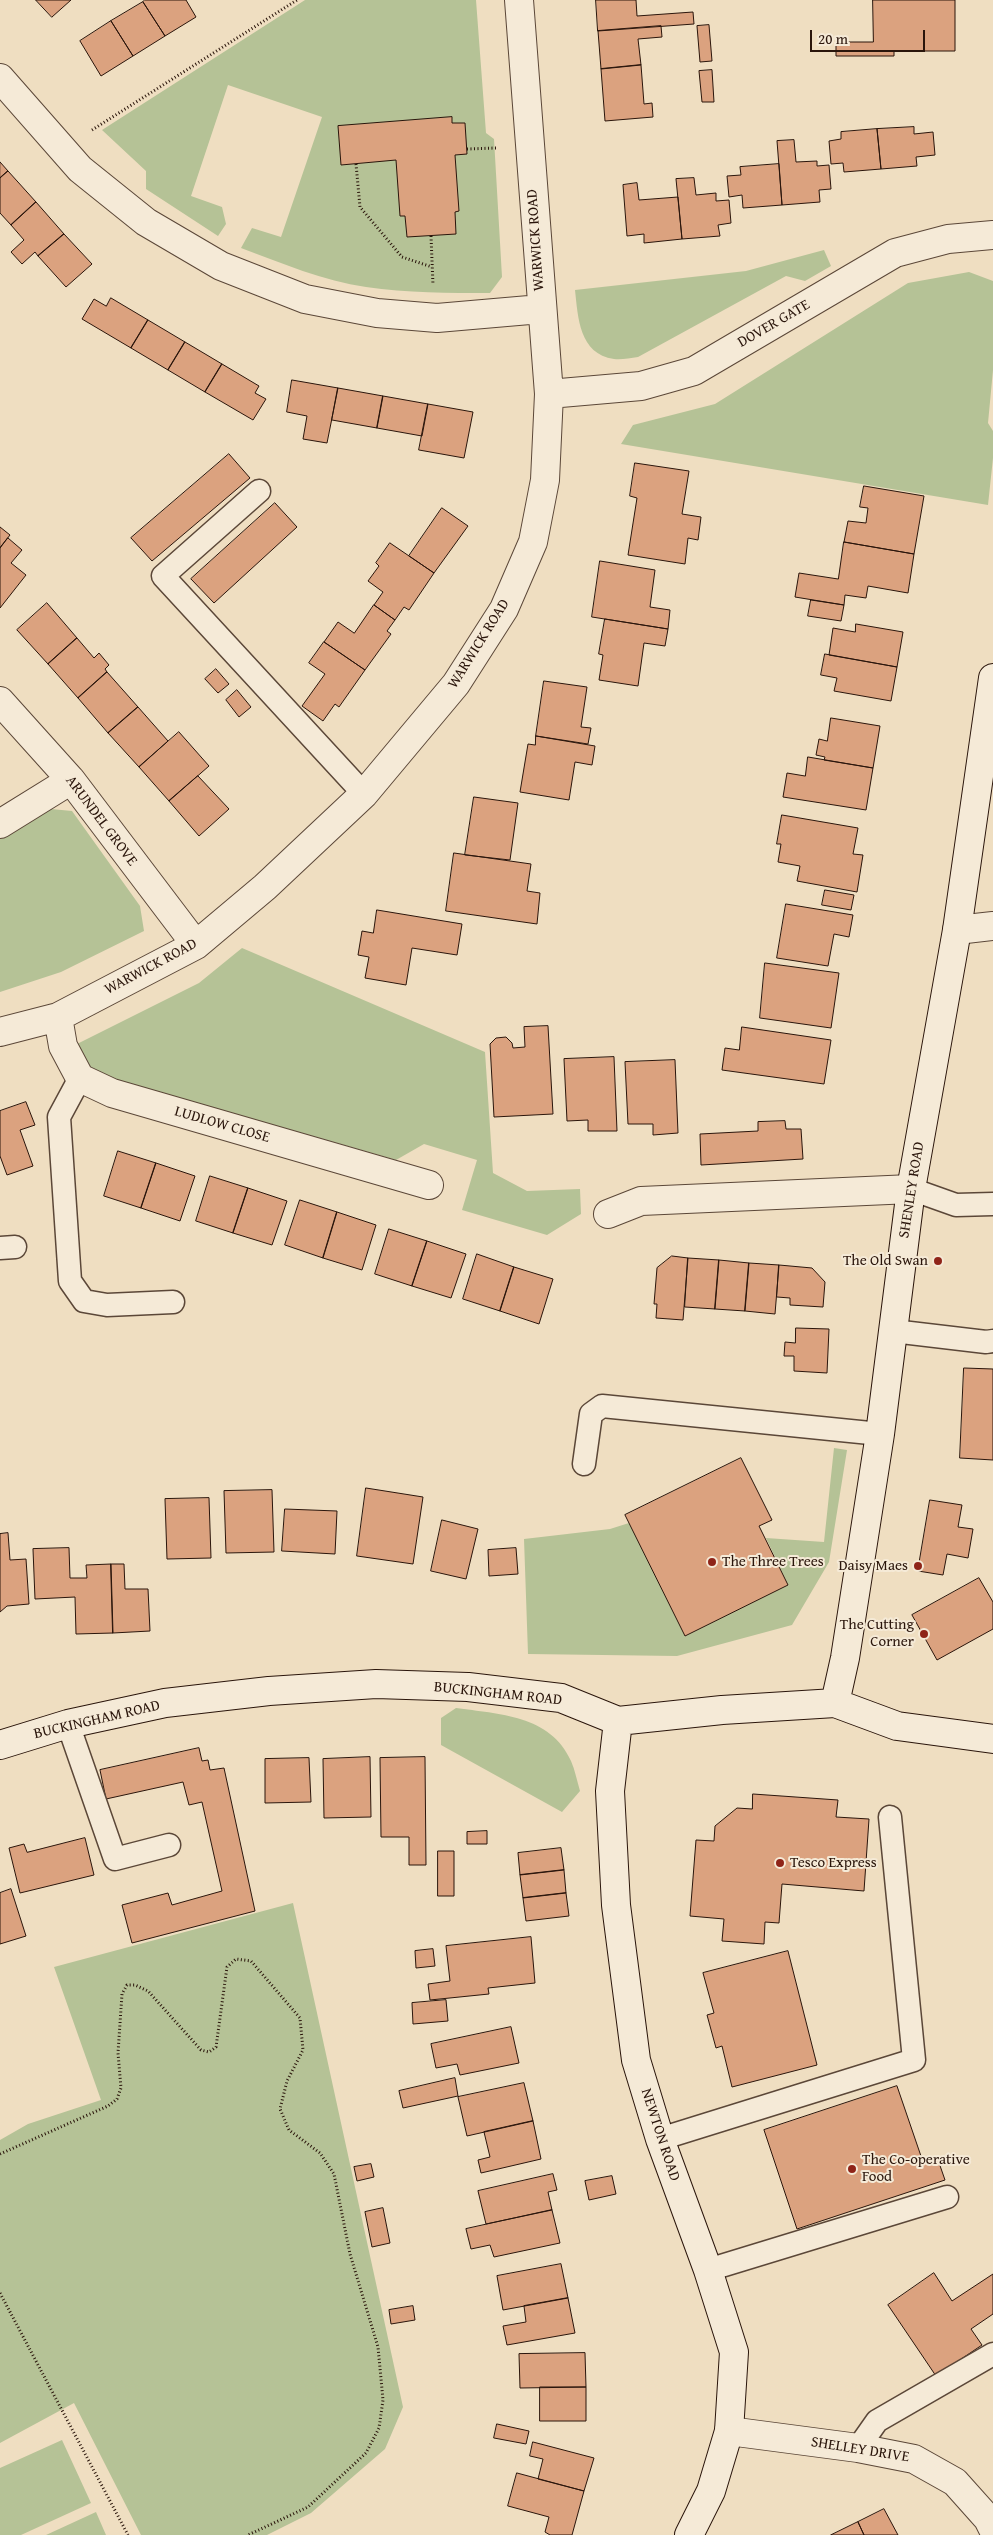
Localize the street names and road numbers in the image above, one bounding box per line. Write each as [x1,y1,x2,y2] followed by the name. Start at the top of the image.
[523,188,549,292] street label: WARWICK ROAD
[735,296,813,352] street label: DOVER GATE
[444,596,514,692] street label: WARWICK ROAD
[61,772,141,870] street label: ARUNDEL GROVE
[102,935,200,999] street label: WARWICK ROAD
[172,1103,272,1147] street label: LUDLOW CLOSE
[895,1140,929,1240] street label: SHENLEY ROAD
[433,1678,563,1710] street label: BUCKINGHAM ROAD
[32,1697,162,1743] street label: BUCKINGHAM ROAD
[637,2086,683,2184] street label: NEWTON ROAD
[810,2433,910,2467] street label: SHELLEY DRIVE

